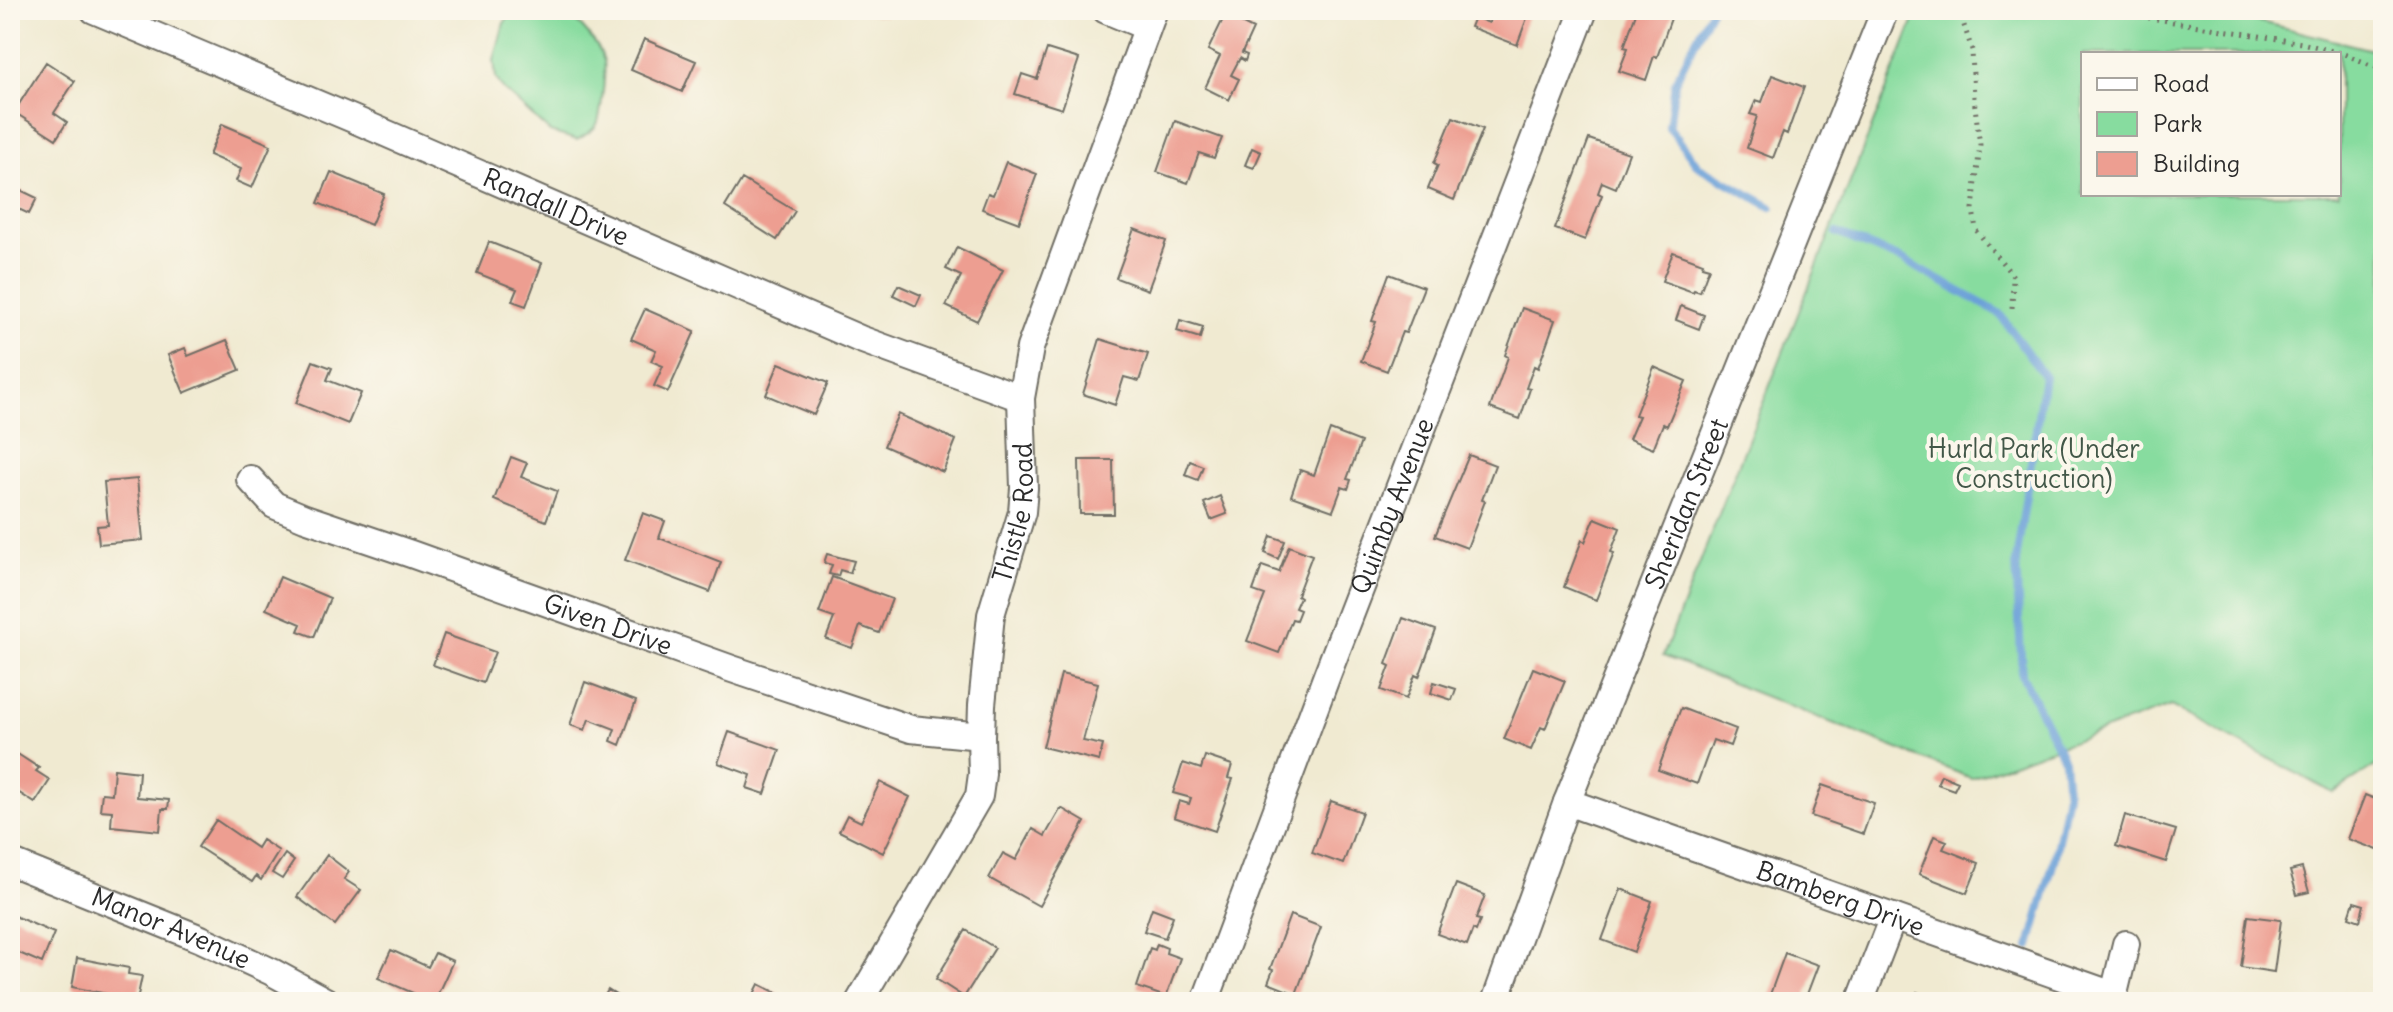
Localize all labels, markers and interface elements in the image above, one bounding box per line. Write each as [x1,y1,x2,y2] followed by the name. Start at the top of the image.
[2081,52,2341,196] legend
[2153,68,2209,98] text: Road
[2153,108,2203,138] text: Park
[2153,148,2240,178] text: Building
[478,160,634,253] street label: Randall Drive
[1343,413,1441,599] street label: Quimby Avenue
[1637,413,1735,594] street label: Sheridan Street
[1928,432,2140,495] park label: Hurld Park (Under Construction)
[985,442,1040,586] street label: Thistle Road
[539,586,677,662] street label: Given Drive
[1752,853,1929,943] street label: Bamberg Drive
[87,880,256,976] street label: Manor Avenue

